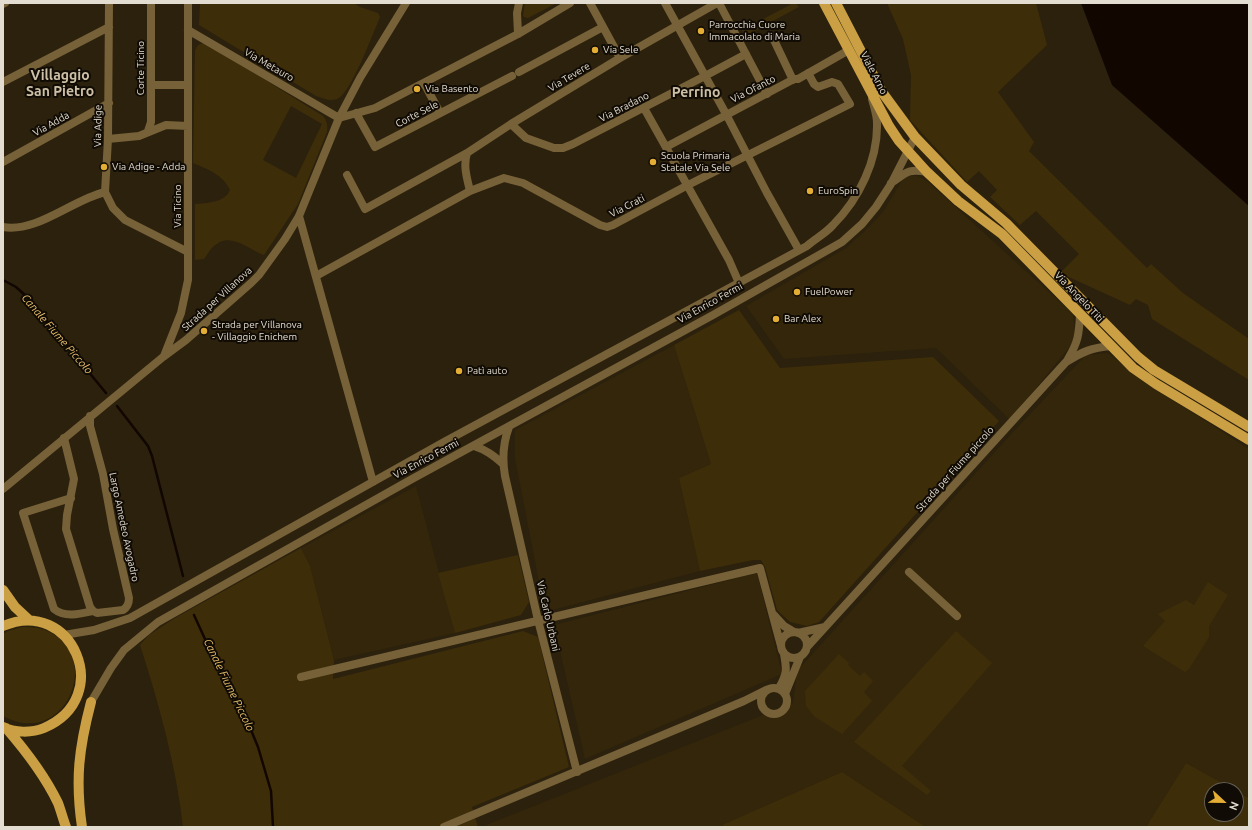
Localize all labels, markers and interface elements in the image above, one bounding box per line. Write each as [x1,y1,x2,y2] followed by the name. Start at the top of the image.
[709,19,800,42] place label: Parrocchia Cuore Immacolato di Maria
[696,26,706,36] marker: Parrocchia Cuore Immacolato di Maria
[135,41,147,95] street label: Corte Ticino
[603,44,638,56] place label: Via Sele
[590,45,600,55] marker: Via Sele
[242,46,296,84] street label: Via Metauro
[858,50,890,96] street label: Viale Arno
[546,60,592,94] street label: Via Tevere
[26,67,94,100] district label: Villaggio San Pietro
[729,73,777,105] street label: Via Ofanto
[425,83,478,95] place label: Via Basento
[412,84,422,94] marker: Via Basento
[672,84,720,100] district label: Perrino
[597,89,651,125] street label: Via Bradano
[394,98,440,130] street label: Corte Sele
[92,105,104,147] street label: Via Adige
[31,109,71,139] street label: Via Adda
[661,150,730,174] place label: Scuola Primaria Statale Via Sele
[648,157,658,167] marker: Scuola Primaria Statale Via Sele
[112,161,185,173] place label: Via Adige - Adda
[99,162,109,172] marker: Via Adige - Adda
[172,184,184,228] street label: Via Ticino
[818,185,858,197] place label: EuroSpin
[805,186,815,196] marker: EuroSpin
[607,192,647,220] street label: Via Crati
[180,264,254,334] street label: Strada per Villanova
[1052,269,1106,325] street label: Via Angelo Titi
[675,280,745,326] street label: Via Enrico Fermi
[805,286,853,298] place label: FuelPower
[792,287,802,297] marker: FuelPower
[19,291,95,377] water label: Canale Fiume Piccolo
[784,313,821,325] place label: Bar Alex
[771,314,781,324] marker: Bar Alex
[212,319,302,342] place label: Strada per Villanova - Villaggio Enichem
[199,326,209,336] marker: Strada per Villanova - Villaggio Enichem
[467,365,507,377] place label: Patì auto
[454,366,464,376] marker: Patì auto
[914,424,996,514] street label: Strada per Fiume piccolo
[391,437,461,481] street label: Via Enrico Fermi
[107,471,141,583] street label: Largo Amedeo Avogadro
[534,580,562,652] street label: Via Carlo Urbani
[201,636,257,734] water label: Canale Fiume Piccolo
[1204,782,1244,822] north arrow
[1227,800,1241,812] text: N

